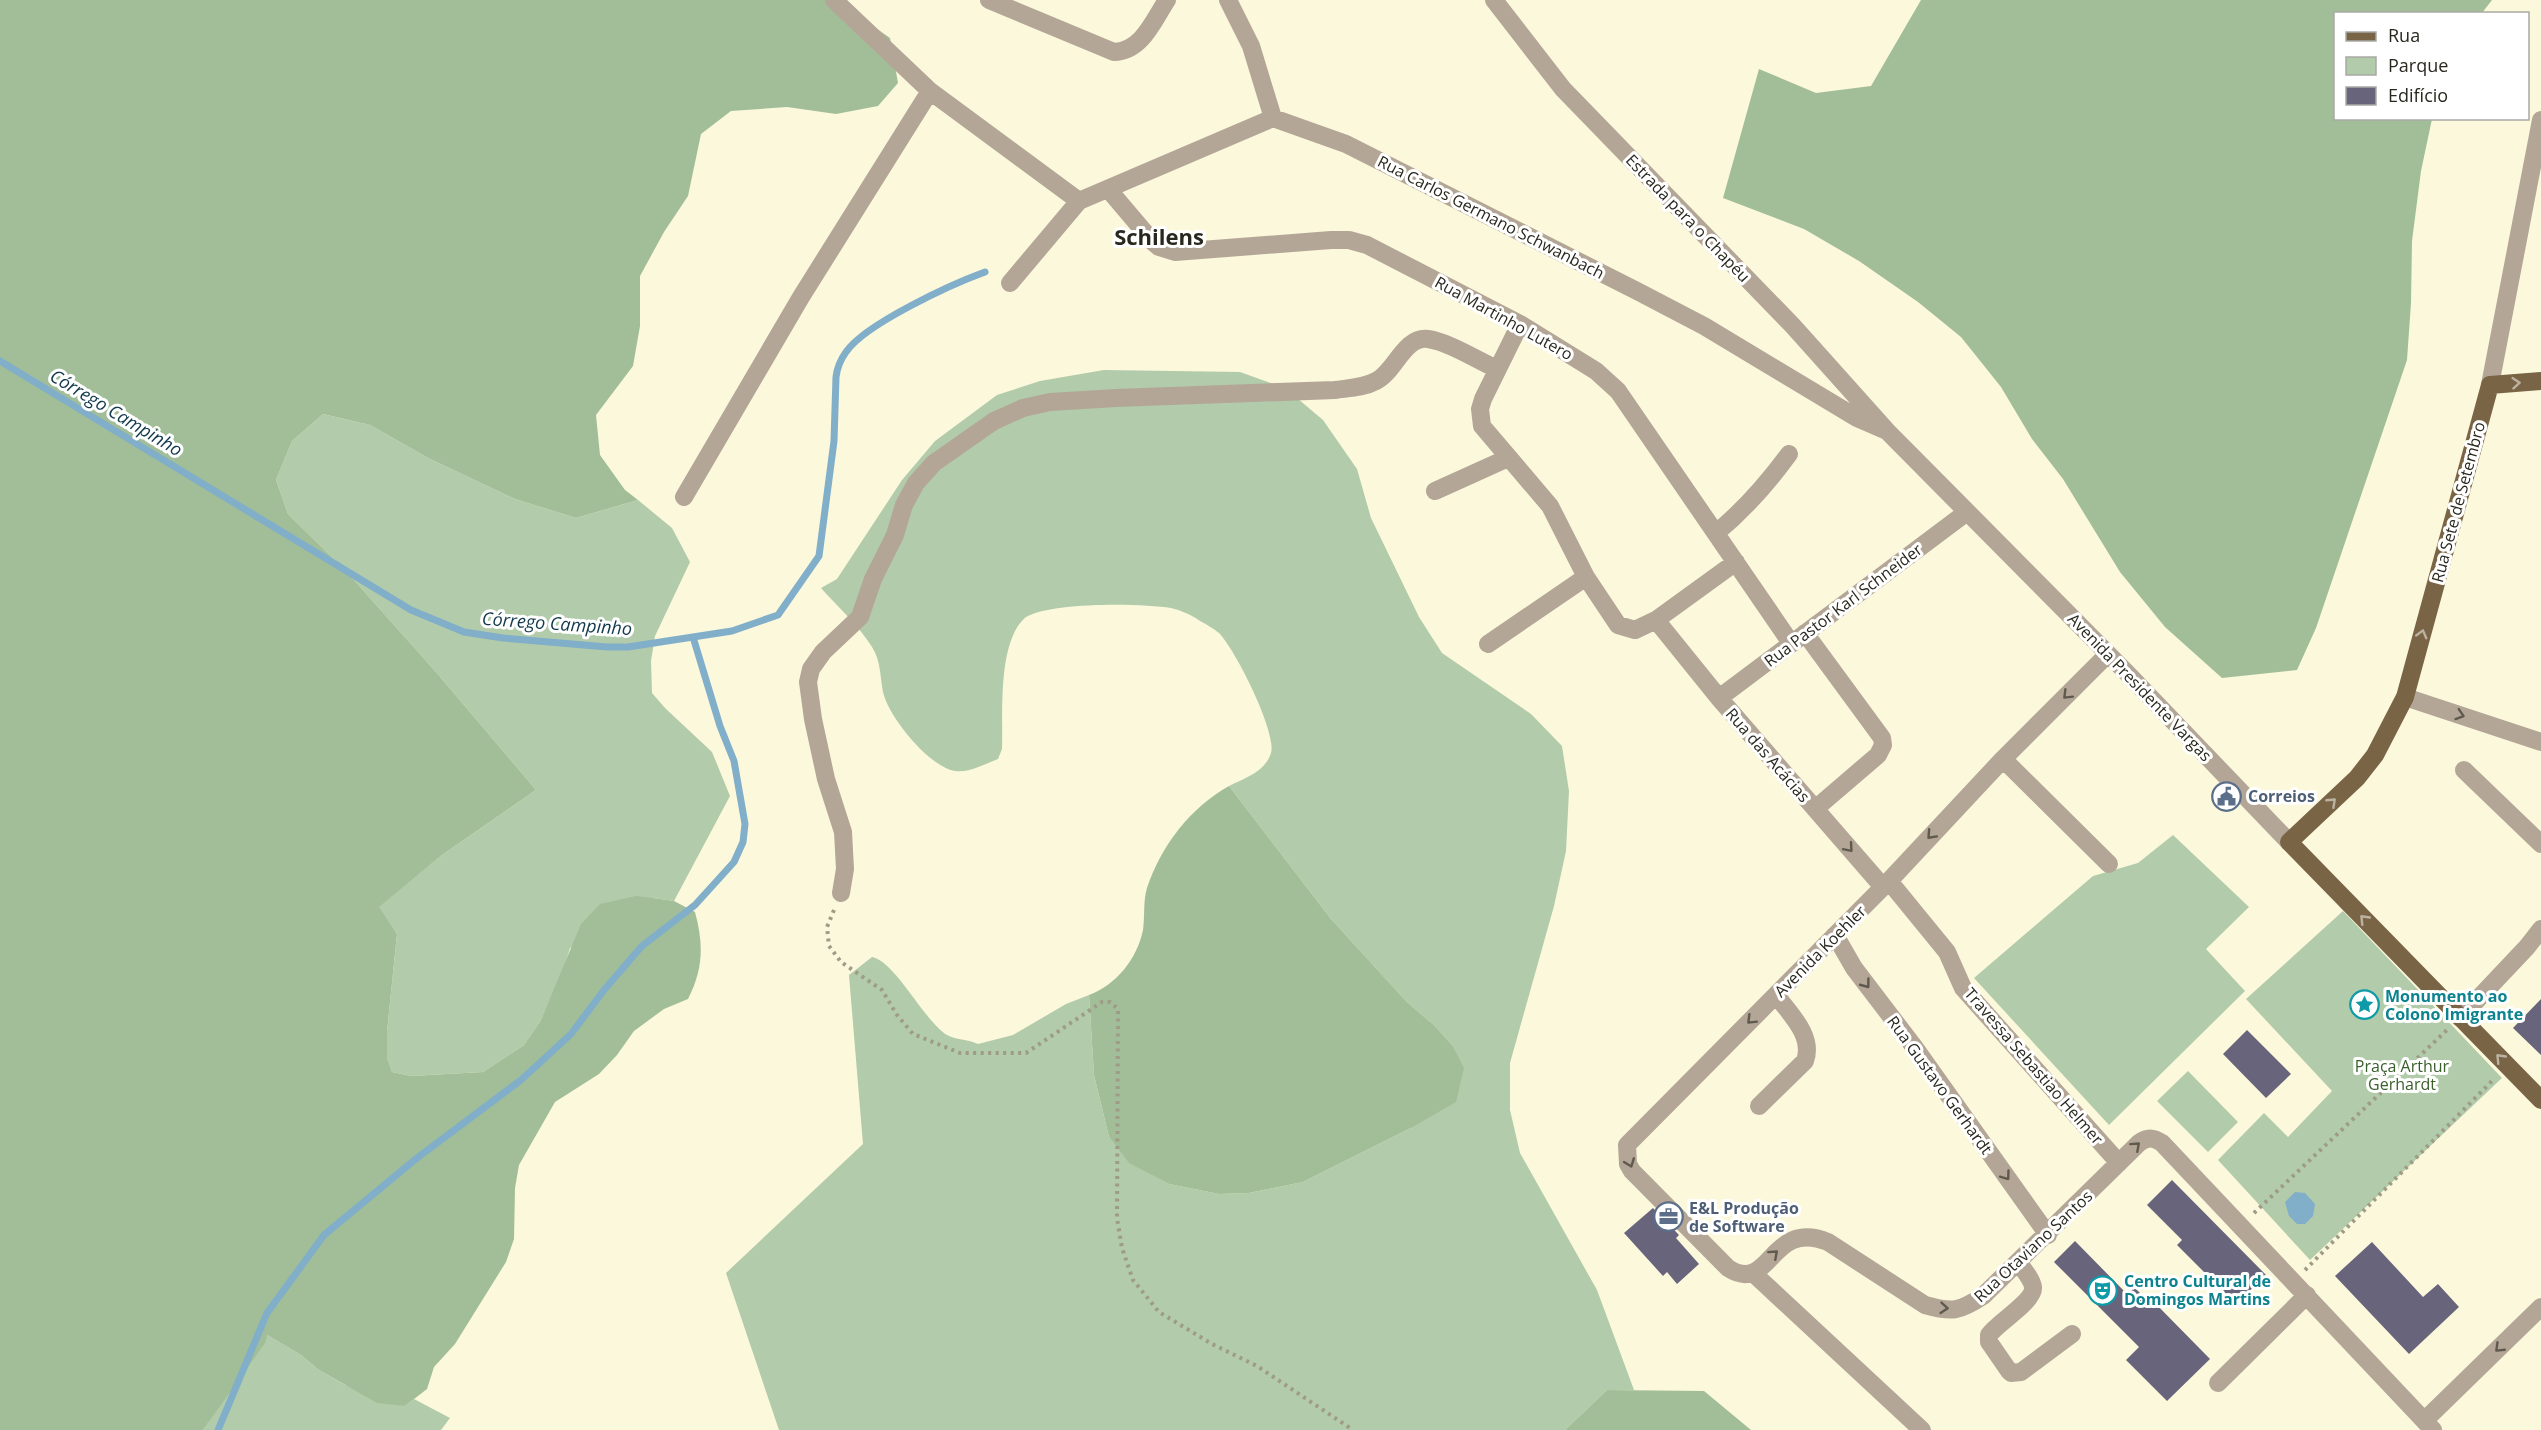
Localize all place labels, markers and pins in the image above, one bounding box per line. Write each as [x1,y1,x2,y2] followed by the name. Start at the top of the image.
[2211,780,2243,812] public building icon: Correios
[2248,785,2315,807] place label: Correios
[2385,985,2523,1025] place label: Monumento ao Colono Imigrante
[2348,989,2380,1021] place icon: Monumento ao Colono Imigrante
[1689,1197,1799,1237] place label: E&L Produção de Software
[1652,1201,1684,1233] office icon: E&L Produção de Software
[2124,1270,2271,1310] place label: Centro Cultural de Domingos Martins
[2087,1274,2119,1306] theatre icon: Centro Cultural de Domingos Martins

